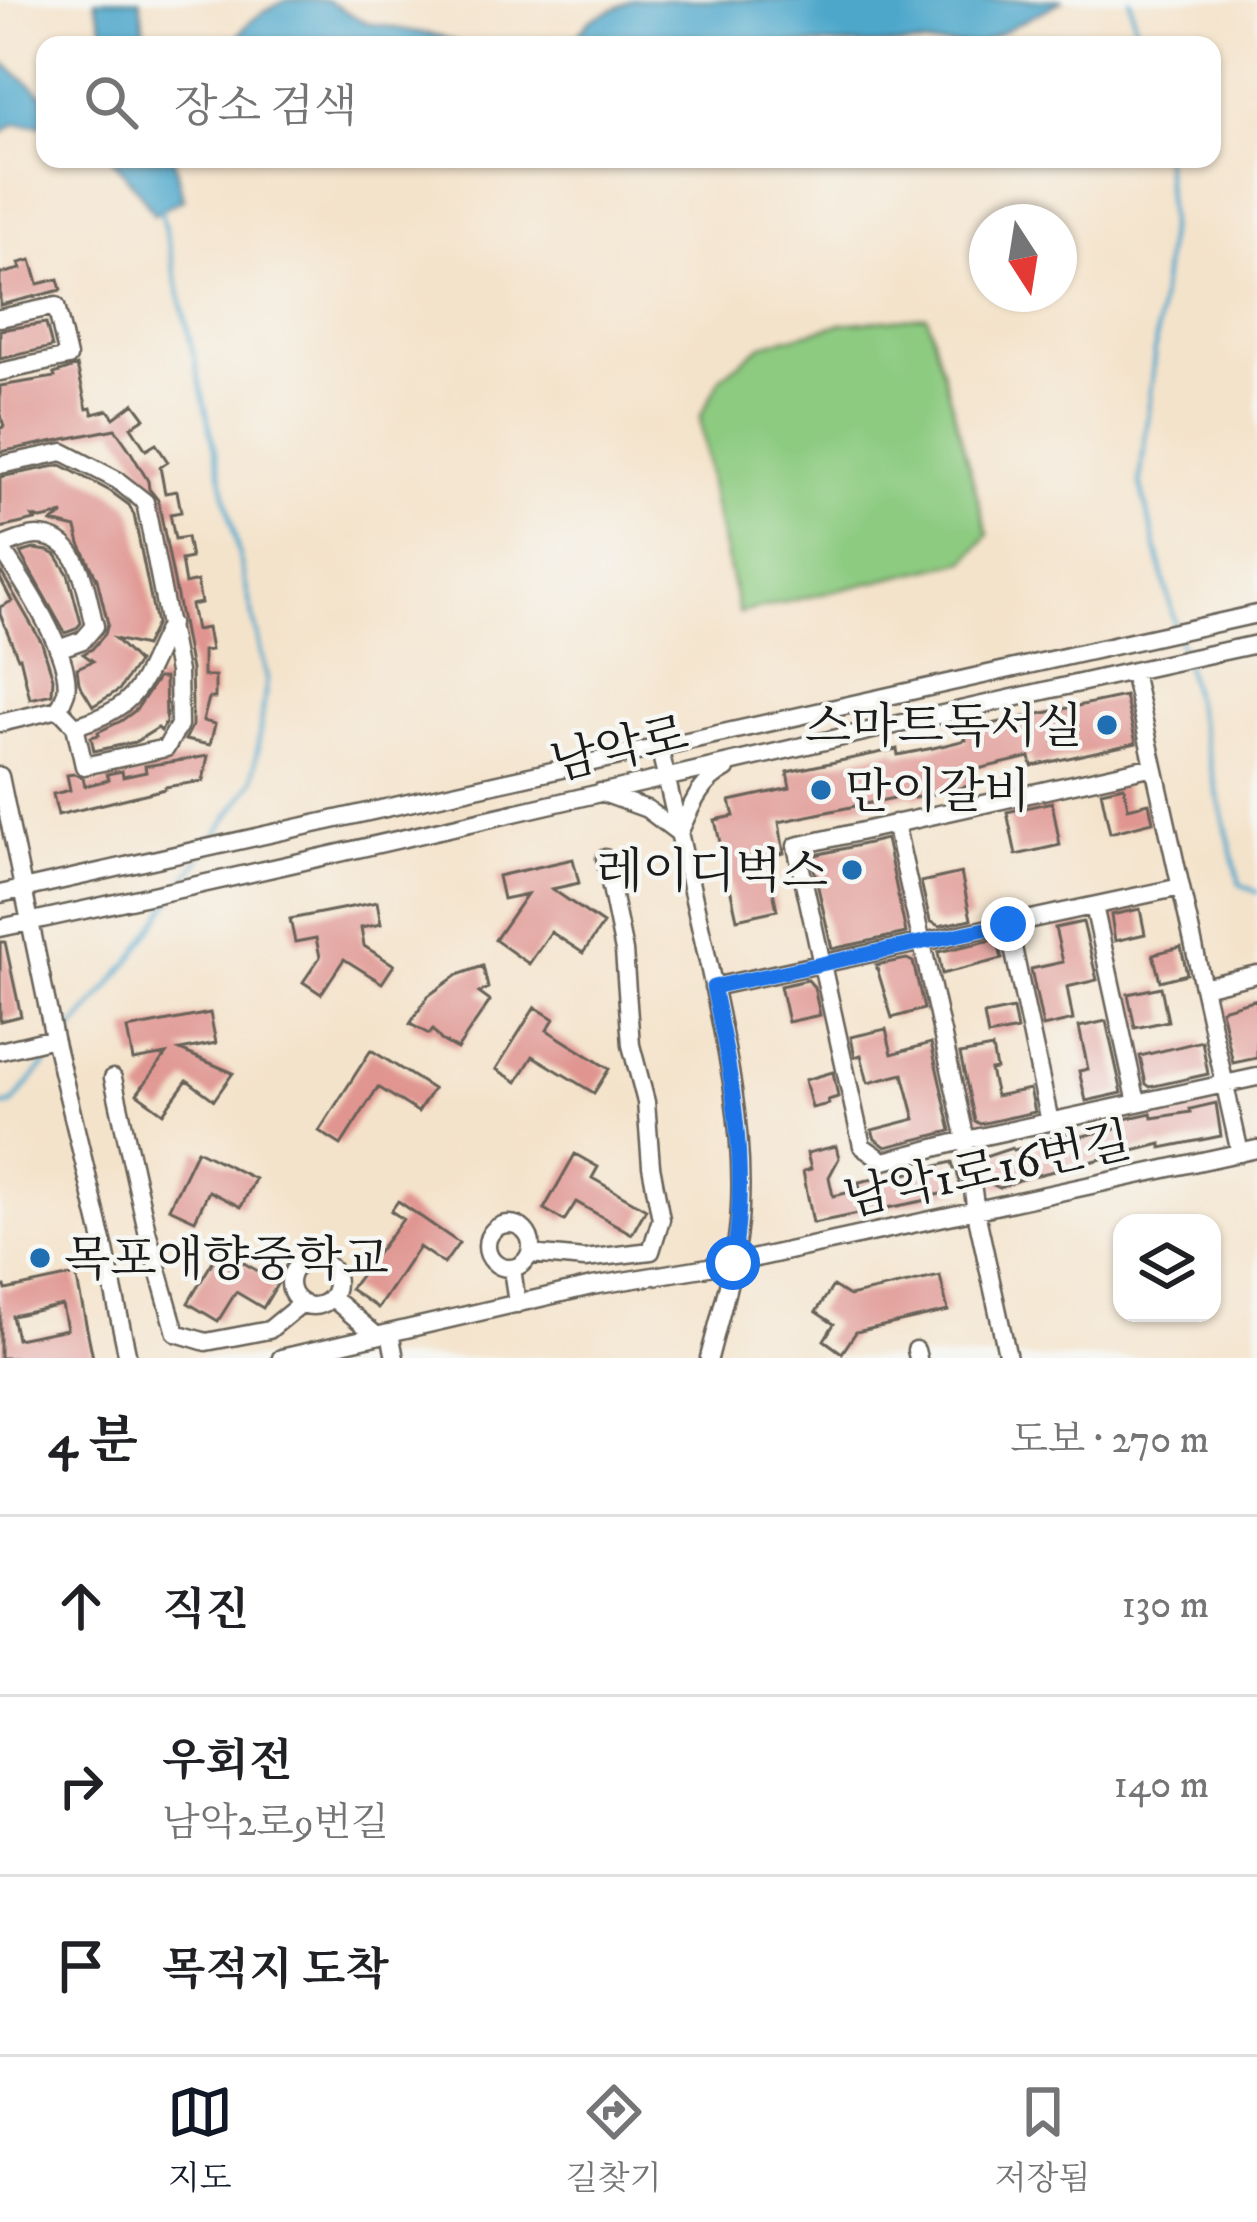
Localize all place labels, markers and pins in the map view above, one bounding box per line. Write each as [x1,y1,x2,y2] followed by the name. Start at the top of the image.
[805,698,1083,758] place label: 스마트독서실
[1094,712,1120,738] marker: 스마트독서실
[845,763,1030,823] place label: 만이갈비
[808,777,834,803] marker: 만이갈비
[596,843,828,903] place label: 레이디벅스
[839,857,865,883] marker: 레이디벅스
[64,1231,389,1291] place label: 목포애향중학교
[27,1245,53,1271] marker: 목포애향중학교

